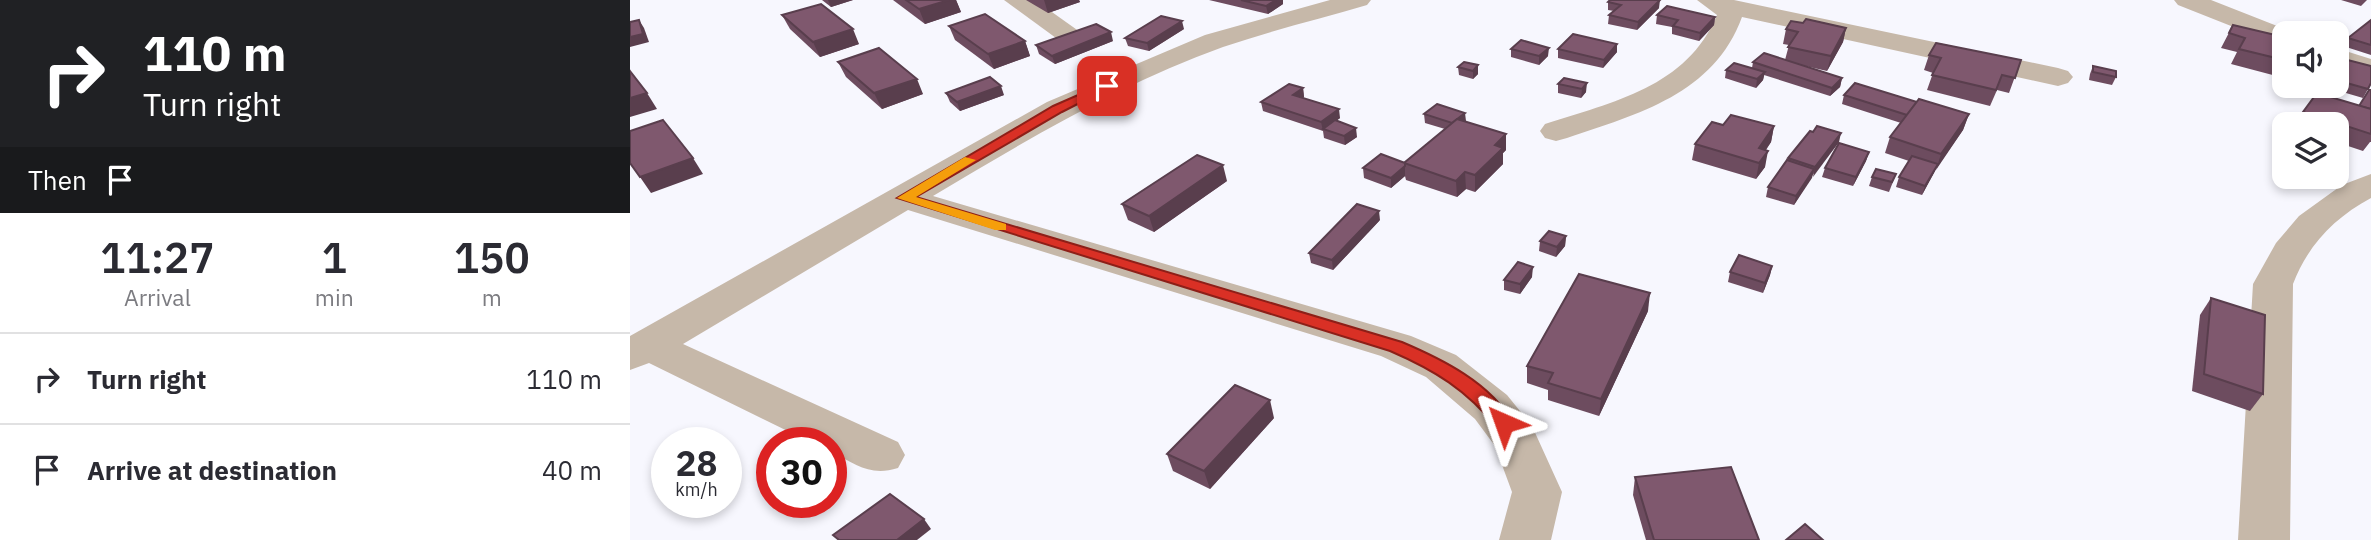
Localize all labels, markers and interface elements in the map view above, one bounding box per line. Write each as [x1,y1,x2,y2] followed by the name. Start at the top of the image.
[143,21,287,84] text: 110 m
[2272,21,2349,189] map controls
[2272,21,2349,98] button: sound
[28,28,119,119] icon: right
[1077,56,1137,116] pin
[1088,67,1126,105] icon: arrive
[143,83,281,125] text: Turn right
[2272,112,2349,189] button: layers
[101,161,139,199] icon: arrive
[28,163,87,197] text: Then
[100,230,215,285] text: 11:27
[322,230,347,285] text: 1
[454,230,530,285] text: 150
[124,282,191,312] text: Arrival
[315,282,354,312] text: min
[482,282,502,312] text: m
[28,360,66,398] icon: right
[87,362,206,396] text: Turn right
[526,362,602,396] text: 110 m
[1467,386,1541,460] position arrow
[756,427,847,518] speed limit sign: 30
[675,440,718,486] text: 28
[28,451,66,489] icon: arrive
[87,453,337,487] text: Arrive at destination
[542,453,602,487] text: 40 m
[675,478,718,501] text: km/h

